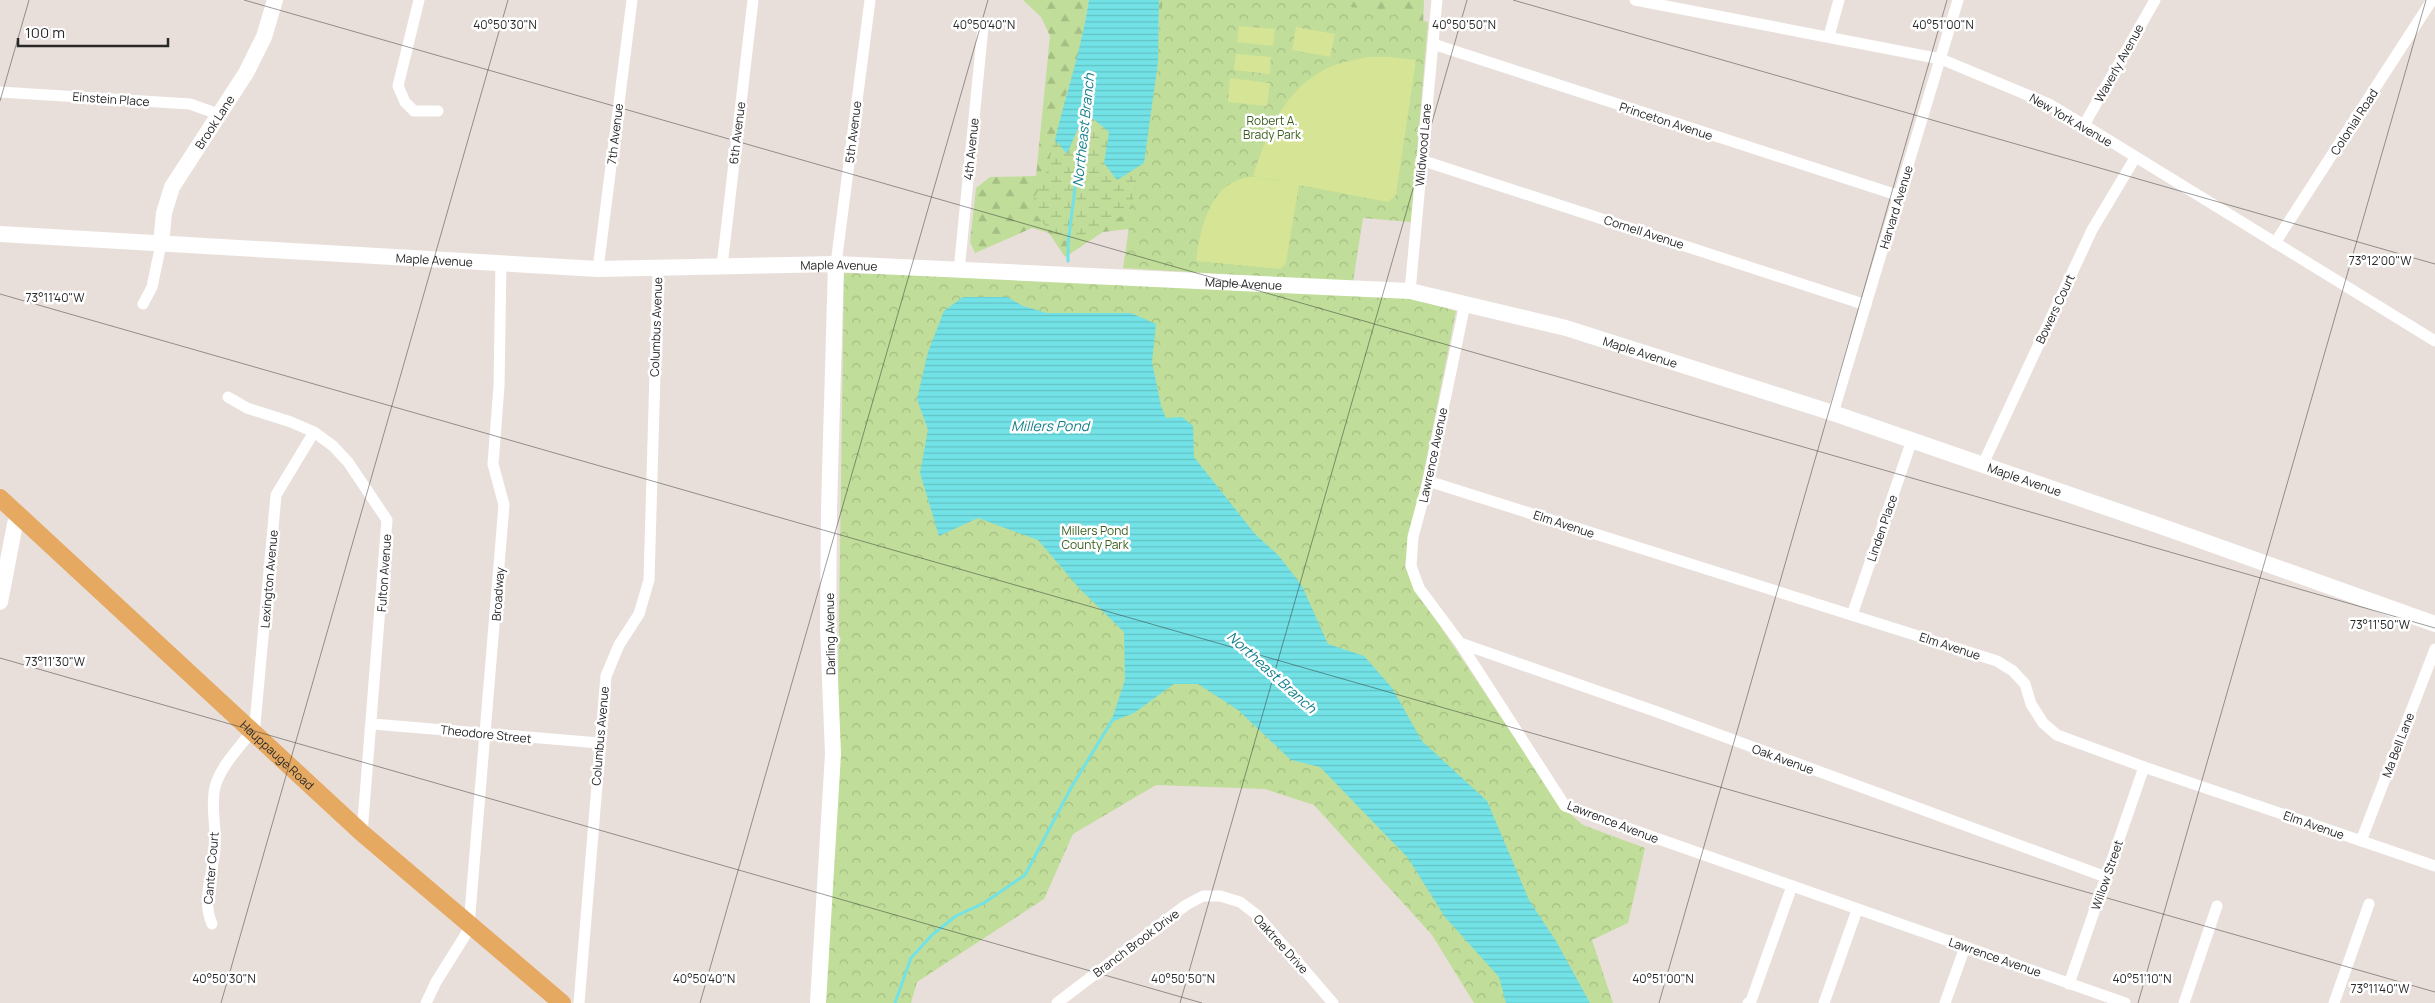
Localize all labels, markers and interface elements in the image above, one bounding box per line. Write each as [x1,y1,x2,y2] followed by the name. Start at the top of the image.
[18,15,168,47] scale bar
[473,16,537,33] text: 40°50'30"N
[953,16,1015,33] text: 40°50'40"N
[1432,16,1496,33] text: 40°50'50"N
[1912,16,1974,33] text: 40°51'00"N
[2090,21,2148,105] street label: Waverly Avenue
[25,22,65,43] text: 100 m
[1068,72,1098,188] water label: Northeast Branch
[2326,86,2382,158] street label: Colonial Road
[72,88,150,110] street label: Einstein Place
[2026,89,2116,151] street label: New York Avenue
[191,92,238,152] street label: Brook Lane
[1617,98,1715,144] street label: Princeton Avenue
[841,100,865,164] street label: 5th Avenue
[725,101,749,165] street label: 6th Avenue
[603,102,627,166] street label: 7th Avenue
[1411,103,1435,187] street label: Wildwood Lane
[1243,112,1302,143] park label: Robert A. Brady Park
[959,117,983,181] street label: 4th Avenue
[1875,163,1917,251] street label: Harvard Avenue
[1602,211,1686,253] street label: Cornell Avenue
[395,249,473,270] street label: Maple Avenue
[2349,252,2412,269] text: 73°12'00"W
[800,255,878,274] street label: Maple Avenue
[2031,271,2079,347] street label: Bowers Court
[1204,273,1282,293] street label: Maple Avenue
[646,277,666,377] street label: Columbus Avenue
[26,289,85,306] text: 73°11'40"W
[1601,332,1680,371] street label: Maple Avenue
[1415,406,1451,504] street label: Lawrence Avenue
[1011,416,1091,435] water label: Millers Pond
[1985,459,2064,500] street label: Maple Avenue
[1863,492,1901,564] street label: Linden Place
[1531,506,1597,542] street label: Elm Avenue
[1061,522,1130,553] park label: Millers Pond County Park
[256,529,282,629] street label: Lexington Avenue
[373,533,395,613] street label: Fulton Avenue
[488,566,508,621] street label: Broadway
[821,593,839,675] street label: Darling Avenue
[2350,616,2411,633] text: 73°11'50"W
[1223,627,1321,718] water label: Northeast Branch
[1917,628,1983,664] street label: Elm Avenue
[25,653,86,670] text: 73°11'30"W
[587,686,613,786] street label: Columbus Avenue
[2378,710,2418,780] street label: Ma Bell Lane
[237,716,318,793] street label: Hauppauge Road
[440,721,533,747] street label: Theodore Street
[1750,740,1816,778] street label: Oak Avenue
[1565,797,1661,847] street label: Lawrence Avenue
[2281,807,2347,843] street label: Elm Avenue
[199,831,223,905] street label: Canter Court
[2087,837,2127,912] street label: Willow Street
[1090,905,1182,981] street label: Branch Brook Drive
[1250,911,1312,977] street label: Oaktree Drive
[1946,933,2044,981] street label: Lawrence Avenue
[192,970,256,987] text: 40°50'30"N
[673,970,735,987] text: 40°50'40"N
[1151,970,1215,987] text: 40°50'50"N
[1632,970,1694,987] text: 40°51'00"N
[2113,970,2171,987] text: 40°51'10"N
[2351,980,2410,997] text: 73°11'40"W

